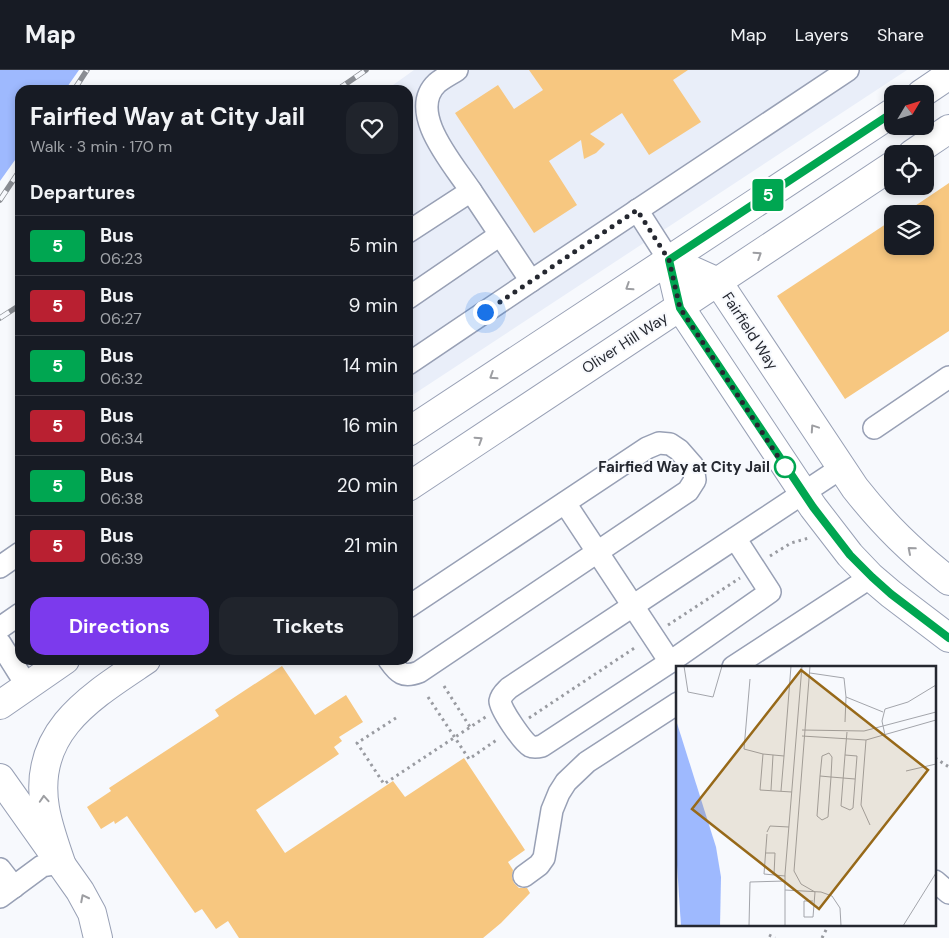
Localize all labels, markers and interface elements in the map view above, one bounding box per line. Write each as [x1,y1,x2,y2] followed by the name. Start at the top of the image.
[25,19,76,50] text: Map
[731,23,767,47] text: Map
[795,23,849,47] text: Layers
[877,23,924,47] text: Share
[884,85,934,135] north arrow
[884,85,934,255] map controls
[30,101,305,132] text: Fairfied Way at City Jail
[346,102,398,154] button: heart
[30,136,172,157] text: Walk · 3 min · 170 m
[884,145,934,195] button: locate
[752,179,784,211] line badge: 5
[30,180,135,205] text: Departures
[762,183,774,207] text: 5
[884,205,934,255] button: layers
[100,223,134,248] text: Bus
[349,233,398,258] text: 5 min
[52,234,63,258] text: 5
[100,248,143,269] text: 06:23
[753,252,762,261] one-way arrow
[625,280,634,290] one-way arrow
[100,283,134,308] text: Bus
[717,288,783,374] street label: Fairfield Way
[349,293,398,318] text: 9 min
[52,294,63,318] text: 5
[473,300,498,325] your location
[578,307,672,378] street label: Oliver Hill Way
[100,308,142,329] text: 06:27
[100,343,134,368] text: Bus
[343,353,398,378] text: 14 min
[52,354,63,378] text: 5
[100,368,143,389] text: 06:32
[489,370,499,379] one-way arrow
[100,403,134,428] text: Bus
[343,413,398,438] text: 16 min
[52,414,63,438] text: 5
[811,424,820,434] one-way arrow
[100,428,143,449] text: 06:34
[473,437,483,446] one-way arrow
[774,456,796,478] marker: Fairfied Way at City Jail
[598,457,770,477] place label: Fairfied Way at City Jail
[100,463,134,488] text: Bus
[337,473,398,498] text: 20 min
[52,474,63,498] text: 5
[100,488,143,509] text: 06:38
[100,523,134,548] text: Bus
[344,533,398,558] text: 21 min
[52,534,63,558] text: 5
[908,547,917,556] one-way arrow
[100,548,143,569] text: 06:39
[30,597,209,655] button: Directions
[219,597,398,655] button: Tickets
[676,666,936,926] inset map
[39,795,50,803] one-way arrow
[80,894,90,903] one-way arrow

